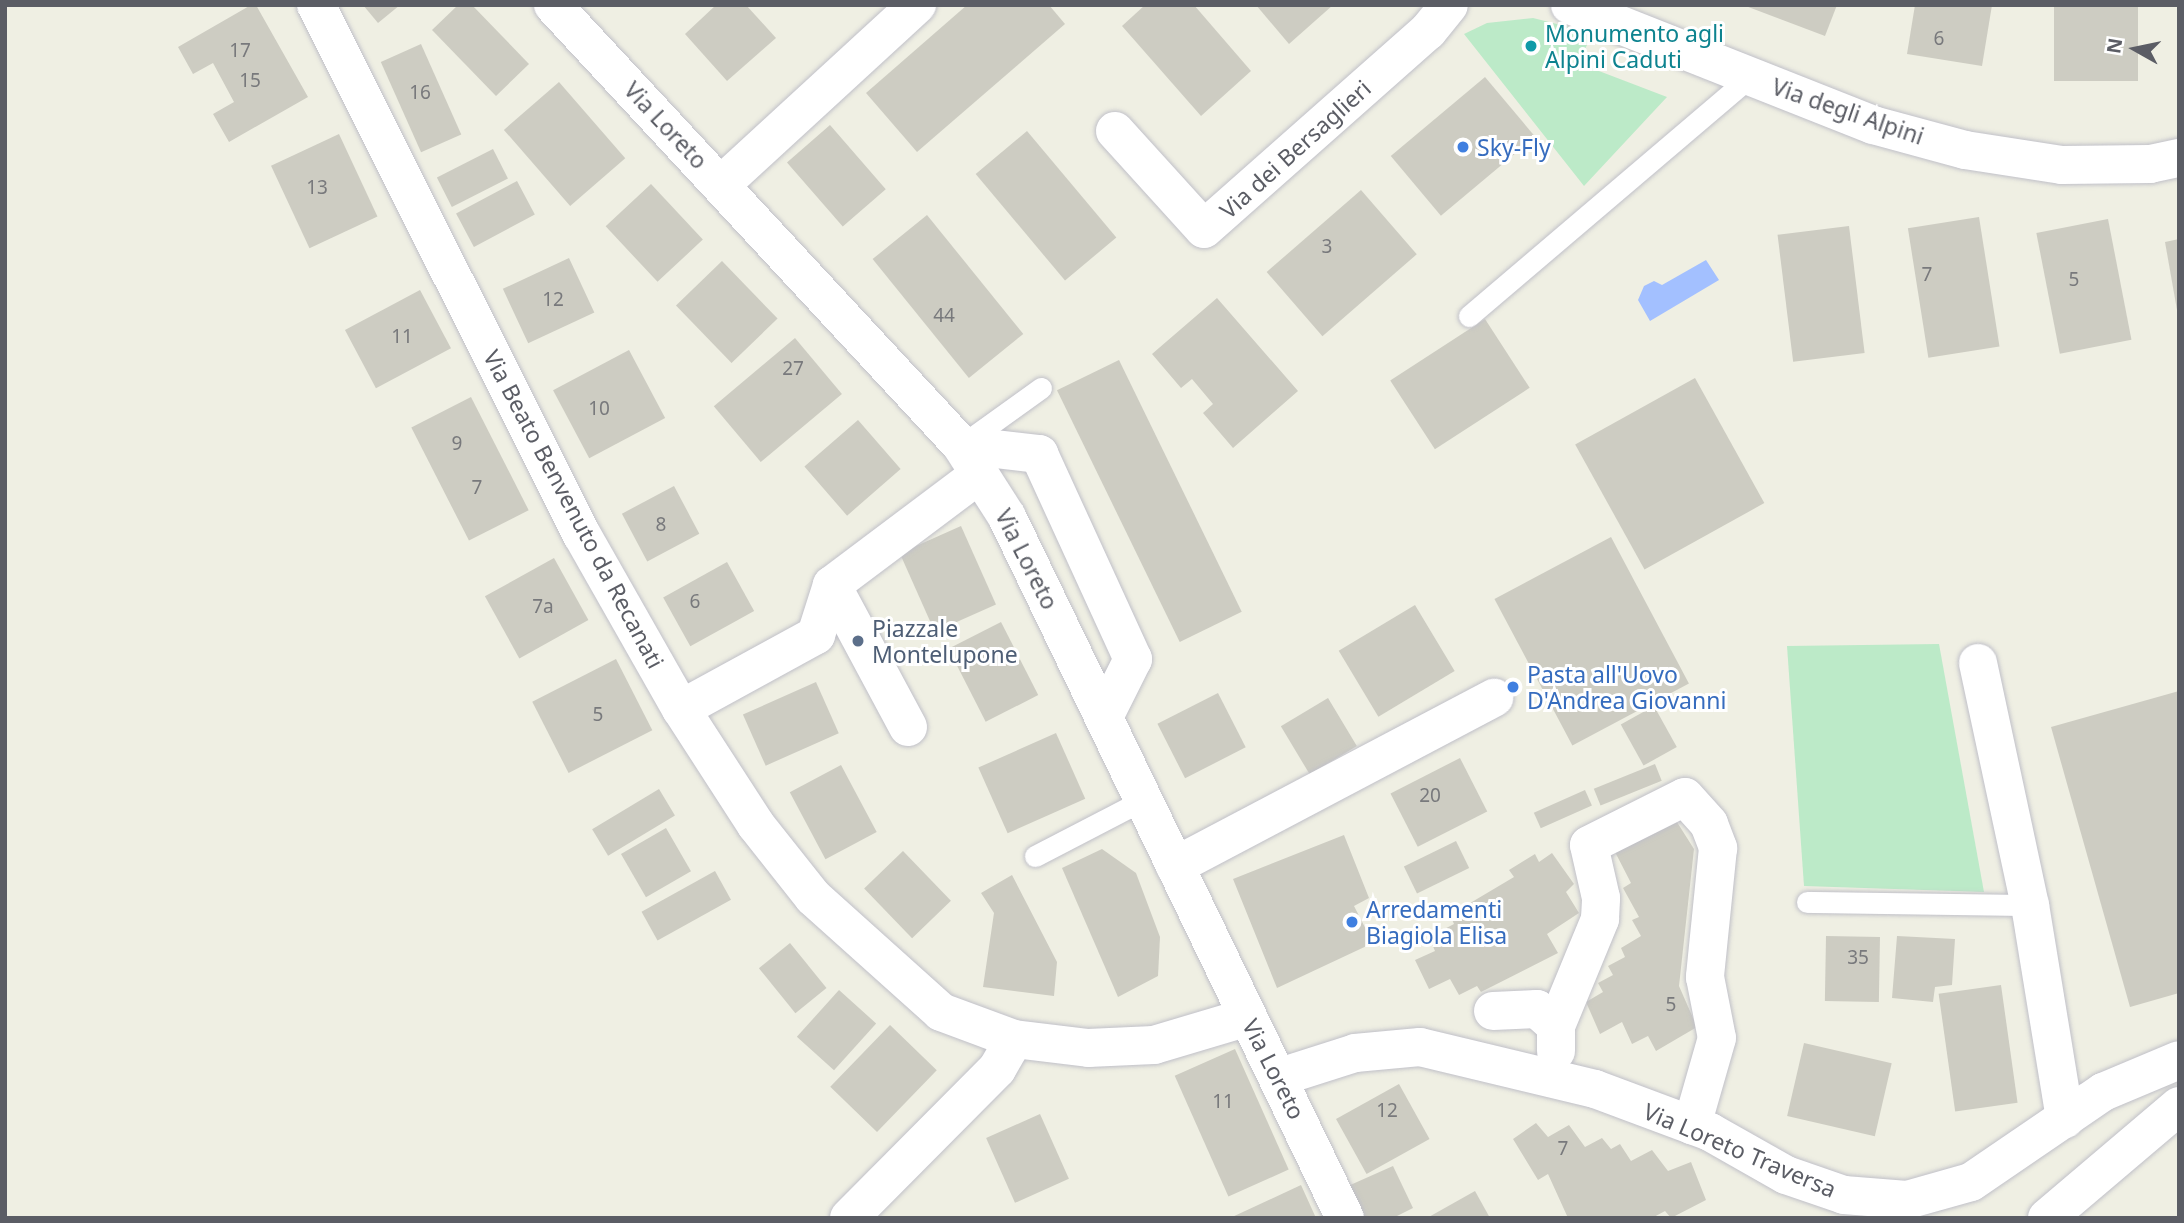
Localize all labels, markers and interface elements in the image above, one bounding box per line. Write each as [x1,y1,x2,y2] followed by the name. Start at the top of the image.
[2100,14,2170,84] north arrow
[1545,19,1724,73] place label: Monumento agli Alpini Caduti
[1934,28,1944,50] house number: 6
[2100,36,2128,55] text: N
[1523,38,1539,54] marker: Monumento agli Alpini Caduti
[229,40,251,62] house number: 17
[239,70,261,92] house number: 15
[1769,72,1927,150] street label: Via degli Alpini
[1214,74,1376,224] street label: Via dei Bersaglieri
[619,76,713,174] street label: Via Loreto
[409,82,431,104] house number: 16
[1477,133,1551,161] place label: Sky-Fly
[1455,139,1471,155] marker: Sky-Fly
[306,177,328,199] house number: 13
[1322,236,1332,258] house number: 3
[1922,264,1932,286] house number: 7
[2069,269,2079,291] house number: 5
[542,289,564,311] house number: 12
[933,305,955,327] house number: 44
[391,326,413,348] house number: 11
[478,345,670,673] street label: Via Beato Benvenuto da Recanati
[782,358,804,380] house number: 27
[588,398,610,420] house number: 10
[452,433,462,455] house number: 9
[472,477,482,499] house number: 7
[990,504,1064,614] street label: Via Loreto
[656,514,666,536] house number: 8
[690,591,700,613] house number: 6
[532,596,554,618] house number: 7a
[872,614,1018,668] place label: Piazzale Montelupone
[850,633,866,649] marker: Piazzale Montelupone
[1527,660,1726,714] place label: Pasta all'Uovo D'Andrea Giovanni
[1505,679,1521,695] marker: Pasta all'Uovo D'Andrea Giovanni
[593,704,603,726] house number: 5
[1419,785,1441,807] house number: 20
[1366,895,1507,949] place label: Arredamenti Biagiola Elisa
[1344,914,1360,930] marker: Arredamenti Biagiola Elisa
[1847,947,1869,969] house number: 35
[1666,994,1676,1016] house number: 5
[1237,1014,1311,1124] street label: Via Loreto
[1212,1091,1234,1113] house number: 11
[1640,1097,1840,1203] street label: Via Loreto Traversa
[1376,1100,1398,1122] house number: 12
[1558,1138,1568,1160] house number: 7

